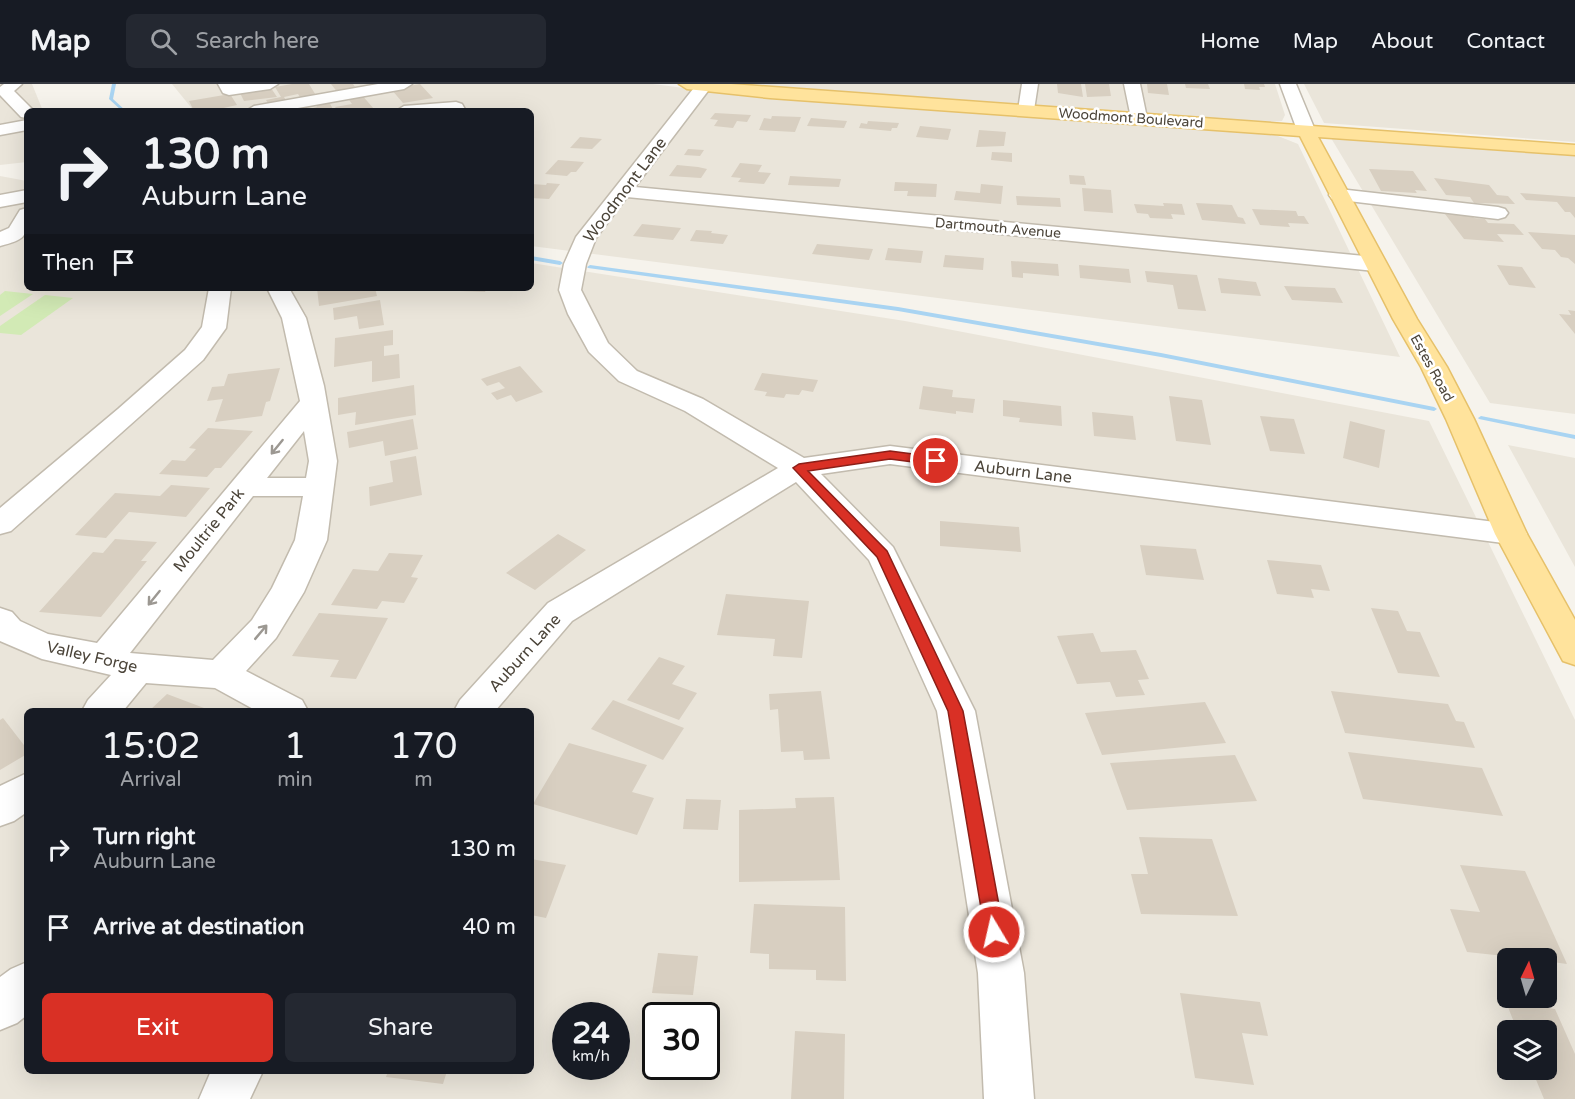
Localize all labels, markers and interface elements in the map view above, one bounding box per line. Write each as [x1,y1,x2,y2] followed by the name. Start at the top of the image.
[126,14,546,68] search box
[30,24,90,58] text: Map
[147,25,180,58] icon: search
[195,28,319,54] text: Search here
[1200,29,1260,54] text: Home
[1293,29,1338,54] text: Map
[1371,29,1433,54] text: About
[1466,29,1545,54] text: Contact
[1058,104,1204,132] street label: Woodmont Boulevard
[141,129,270,180] text: 130 m
[42,132,120,210] icon: right
[579,134,671,246] street label: Woodmont Lane
[141,180,307,213] text: Auburn Lane
[934,214,1062,242] street label: Dartmouth Avenue
[107,246,140,279] icon: arrive
[42,250,95,276] text: Then
[1407,331,1457,405] street label: Estes Road
[910,435,961,486] pin
[270,439,283,455] one-way arrow
[919,444,952,477] icon: arrive
[973,456,1073,488] street label: Auburn Lane
[169,484,249,576] street label: Moultrie Park
[148,590,161,606] one-way arrow
[485,610,565,696] street label: Auburn Lane
[254,624,267,640] one-way arrow
[45,637,139,677] street label: Valley Forge
[101,725,201,768] text: 15:02
[284,725,306,768] text: 1
[389,725,457,768] text: 170
[120,768,182,792] text: Arrival
[277,768,313,792] text: min
[414,768,433,792] text: m
[93,824,195,850] text: Turn right
[42,833,75,866] icon: right
[449,836,516,862] text: 130 m
[93,850,216,874] text: Auburn Lane
[962,900,1026,964] position arrow
[42,911,75,944] icon: arrive
[93,914,304,940] text: Arrive at destination
[462,914,516,940] text: 40 m
[1497,948,1557,1008] north arrow
[1497,948,1557,1080] map controls
[42,993,273,1062] button: Exit
[285,993,516,1062] button: Share
[642,1002,720,1080] speed limit sign: 30
[572,1015,610,1052] text: 24
[1497,1020,1557,1080] button: layers
[572,1047,610,1065] text: km/h

